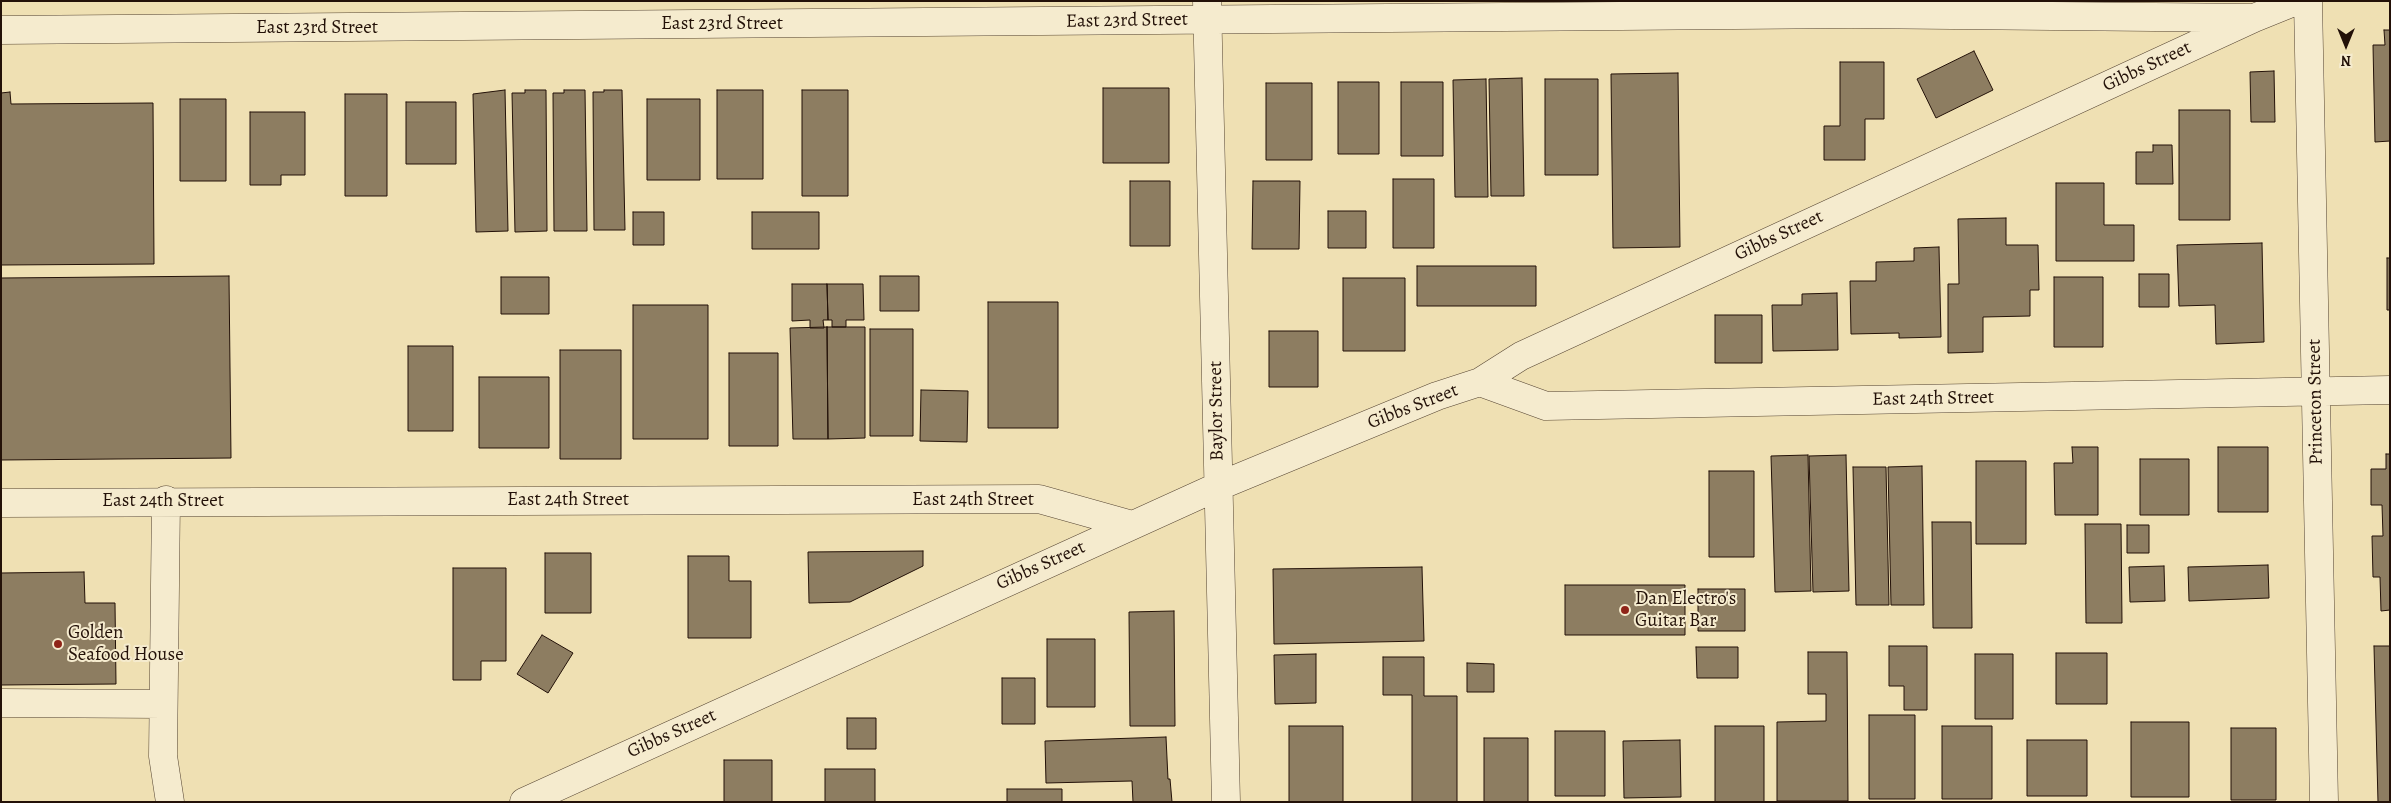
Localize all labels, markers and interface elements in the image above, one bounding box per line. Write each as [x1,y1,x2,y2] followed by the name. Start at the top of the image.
[1066,9,1188,33] street label: East 23rd Street
[661,13,783,35] street label: East 23rd Street
[256,17,378,39] street label: East 23rd Street
[2321,20,2371,70] north arrow
[2099,37,2195,97] street label: Gibbs Street
[2341,51,2351,70] text: N
[1731,206,1827,266] street label: Gibbs Street
[2304,339,2328,465] street label: Princeton Street
[1205,361,1229,461] street label: Baylor Street
[1365,379,1461,435] street label: Gibbs Street
[1872,387,1994,411] street label: East 24th Street
[507,489,629,511] street label: East 24th Street
[912,489,1034,511] street label: East 24th Street
[102,490,224,512] street label: East 24th Street
[993,536,1089,596] street label: Gibbs Street
[1635,588,1736,632] place label: Dan Electro's Guitar Bar
[1619,604,1631,616] marker: Dan Electro's Guitar Bar
[68,622,184,666] place label: Golden Seafood House
[52,638,64,650] marker: Golden Seafood House
[624,704,720,764] street label: Gibbs Street

